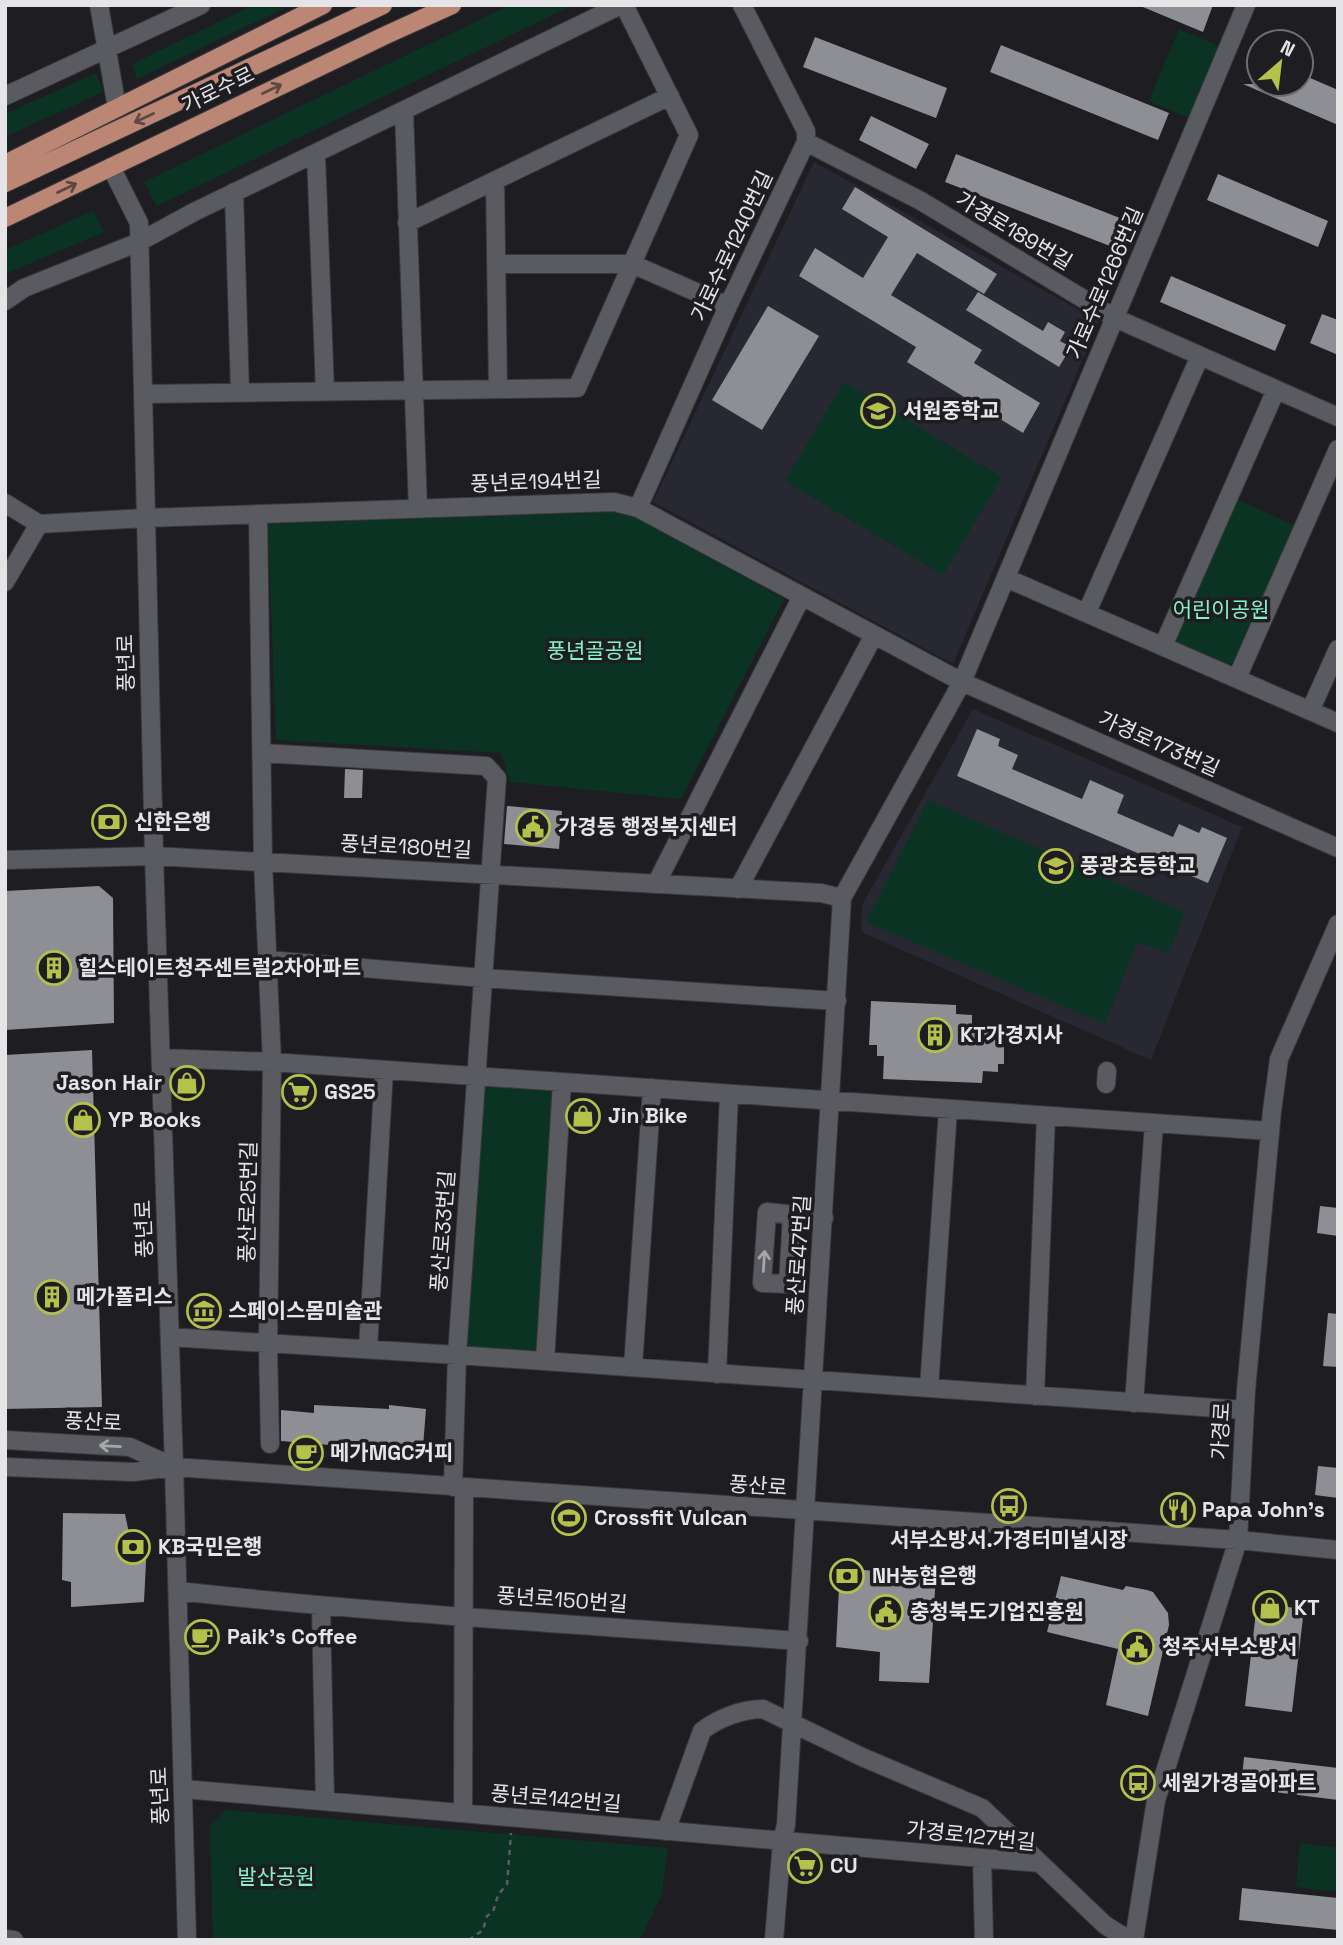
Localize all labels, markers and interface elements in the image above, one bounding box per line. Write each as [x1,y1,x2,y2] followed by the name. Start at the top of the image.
[1245,28,1315,98] north arrow
[1276,34,1299,62] text: N
[177,60,258,119] street label: 가로수로
[261,82,282,96] one-way arrow
[134,111,155,125] one-way arrow
[685,166,778,326] street label: 가로수로1240번길
[56,181,77,194] one-way arrow
[951,185,1077,276] street label: 가경로189번길
[1060,202,1149,363] street label: 가로수로1266번길
[859,392,897,430] school or university icon: 서원중학교
[903,397,1000,424] place label: 서원중학교
[470,466,602,497] street label: 풍년로194번길
[1173,596,1269,623] park label: 어린이공원
[111,634,140,692] street label: 풍년로
[547,637,643,664] park label: 풍년골공원
[1094,705,1224,782] street label: 가경로173번길
[90,803,128,841] bank icon: 신한은행
[134,808,211,835] place label: 신한은행
[514,808,552,846] public building icon: 가경동 행정복지센터
[558,813,737,840] place label: 가경동 행정복지센터
[339,830,473,863] street label: 풍년로180번길
[1037,847,1075,885] school or university icon: 풍광초등학교
[1080,852,1196,879] place label: 풍광초등학교
[35,949,73,987] building icon: 힐스테이트청주센트럴2차아파트
[78,954,361,981] place label: 힐스테이트청주센트럴2차아파트
[916,1016,954,1054] building icon: KT가경지사
[960,1021,1063,1048] place label: KT가경지사
[168,1064,206,1102] shop icon: Jason Hair
[56,1069,162,1096] place label: Jason Hair
[280,1073,318,1111] supermarket icon: GS25
[324,1078,376,1105] place label: GS25
[564,1097,602,1135] shop icon: Jin Bike
[64,1101,102,1139] shop icon: YP Books
[608,1102,688,1129] place label: Jin Bike
[108,1106,201,1133] place label: YP Books
[233,1141,262,1263] street label: 풍산로25번길
[425,1169,460,1293] street label: 풍산로33번길
[781,1194,816,1316] street label: 풍산로47번길
[129,1200,158,1258] street label: 풍년로
[758,1250,771,1273] one-way arrow
[33,1278,71,1316] building icon: 메가폴리스
[76,1283,173,1310] place label: 메가폴리스
[185,1292,223,1330] museum icon: 스페이스몸미술관
[228,1297,383,1324] place label: 스페이스몸미술관
[1206,1401,1235,1461] street label: 가경로
[63,1407,123,1436] street label: 풍산로
[287,1434,325,1472] cafe icon: 메가MGC커피
[100,1439,122,1452] one-way arrow
[330,1439,453,1466] place label: 메가MGC커피
[728,1470,788,1501] street label: 풍산로
[990,1487,1028,1525] bus stop icon: 서부소방서.가경터미널시장
[1159,1491,1197,1529] restaurant icon: Papa John's
[1202,1496,1325,1523] place label: Papa John's
[550,1499,588,1537] sports icon: Crossfit Vulcan
[594,1504,748,1531] place label: Crossfit Vulcan
[890,1526,1128,1553] place label: 서부소방서.가경터미널시장
[114,1528,152,1566] bank icon: KB국민은행
[158,1533,262,1560] place label: KB국민은행
[828,1557,866,1595] bank icon: NH농협은행
[872,1562,977,1589] place label: NH농협은행
[496,1581,629,1618] street label: 풍년로150번길
[1251,1589,1289,1627] shop icon: KT
[867,1593,905,1631] public building icon: 충청북도기업진흥원
[1294,1594,1320,1621] place label: KT
[910,1598,1084,1625] place label: 충청북도기업진흥원
[183,1618,221,1656] cafe icon: Paik's Coffee
[227,1623,357,1650] place label: Paik's Coffee
[1118,1628,1156,1666] public building icon: 청주서부소방서
[1162,1633,1297,1660] place label: 청주서부소방서
[1119,1764,1157,1802] bus stop icon: 세원가경골아파트
[145,1767,174,1825] street label: 풍년로
[1162,1769,1317,1796] place label: 세원가경골아파트
[490,1779,623,1818] street label: 풍년로142번길
[905,1815,1037,1856] street label: 가경로127번길
[786,1847,824,1885] supermarket icon: CU
[830,1852,858,1879] place label: CU
[237,1863,315,1890] park label: 발산공원

